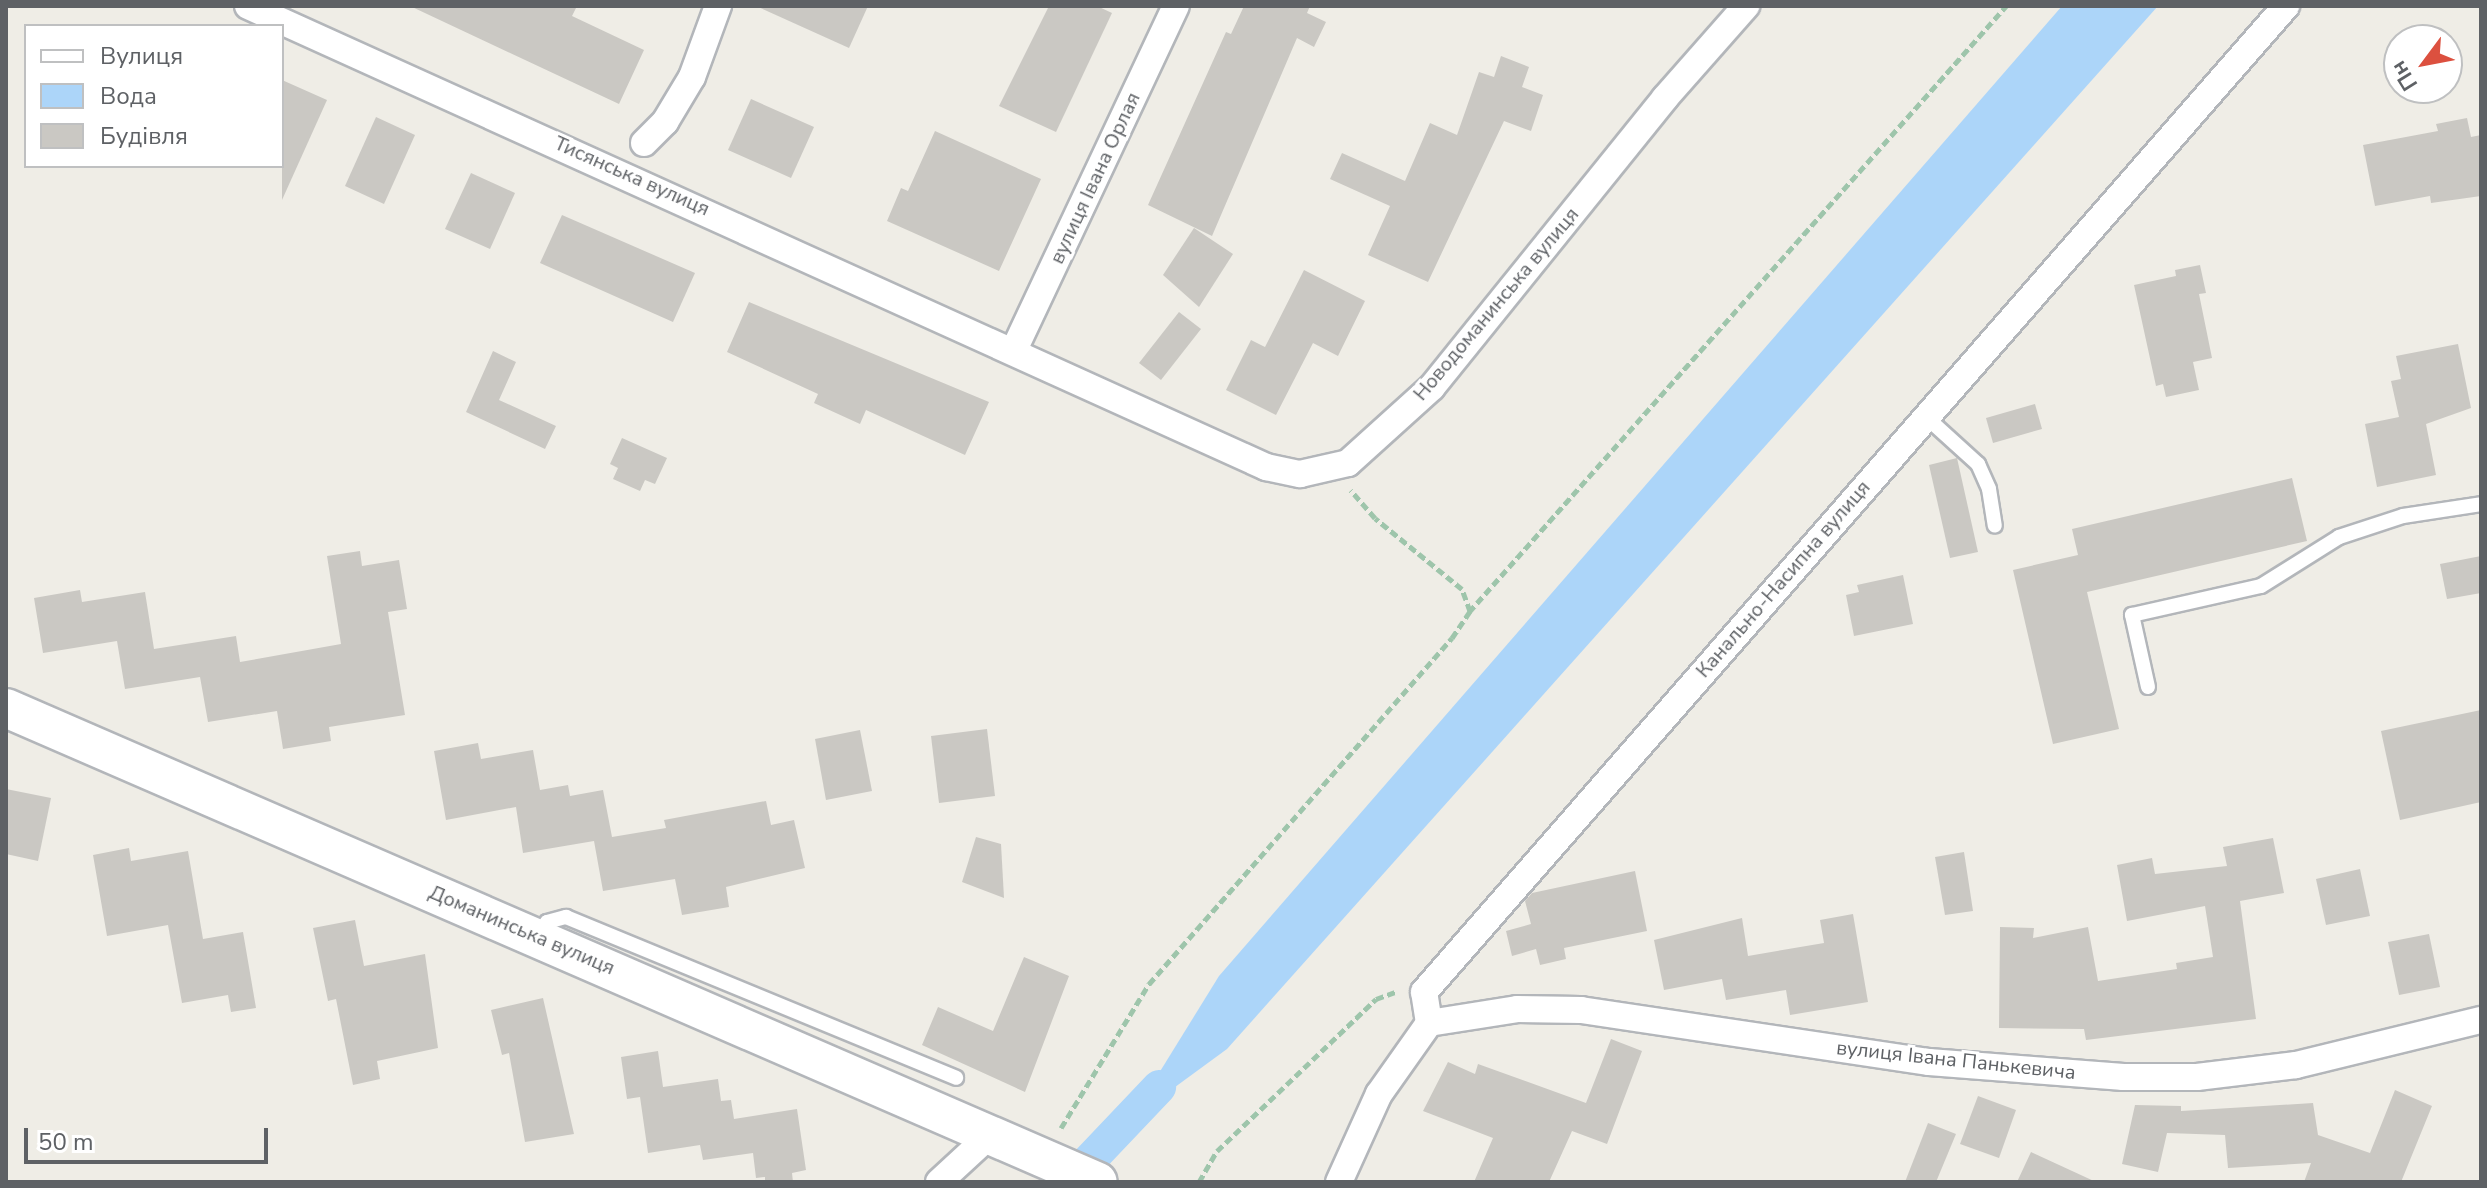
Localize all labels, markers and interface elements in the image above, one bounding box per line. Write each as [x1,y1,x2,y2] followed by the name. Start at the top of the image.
[24,24,284,168] legend
[2383,24,2463,104] north arrow
[100,40,183,72] text: Вулиця
[2384,55,2425,96] text: Пн
[100,80,157,112] text: Вода
[1045,88,1145,268] street label: вулиця Івана Орлая
[100,120,188,152] text: Будівля
[551,131,713,221] street label: Тисянська вулиця
[1408,203,1584,405] street label: Новодоманинська вулиця
[1691,476,1875,682] street label: Канально-Насипна вулиця
[426,880,618,980] street label: Доманинська вулиця
[1835,1035,2077,1085] street label: вулиця Івана Панькевича
[28,1112,272,1162] scale bar
[38,1126,94,1158] text: 50 m

